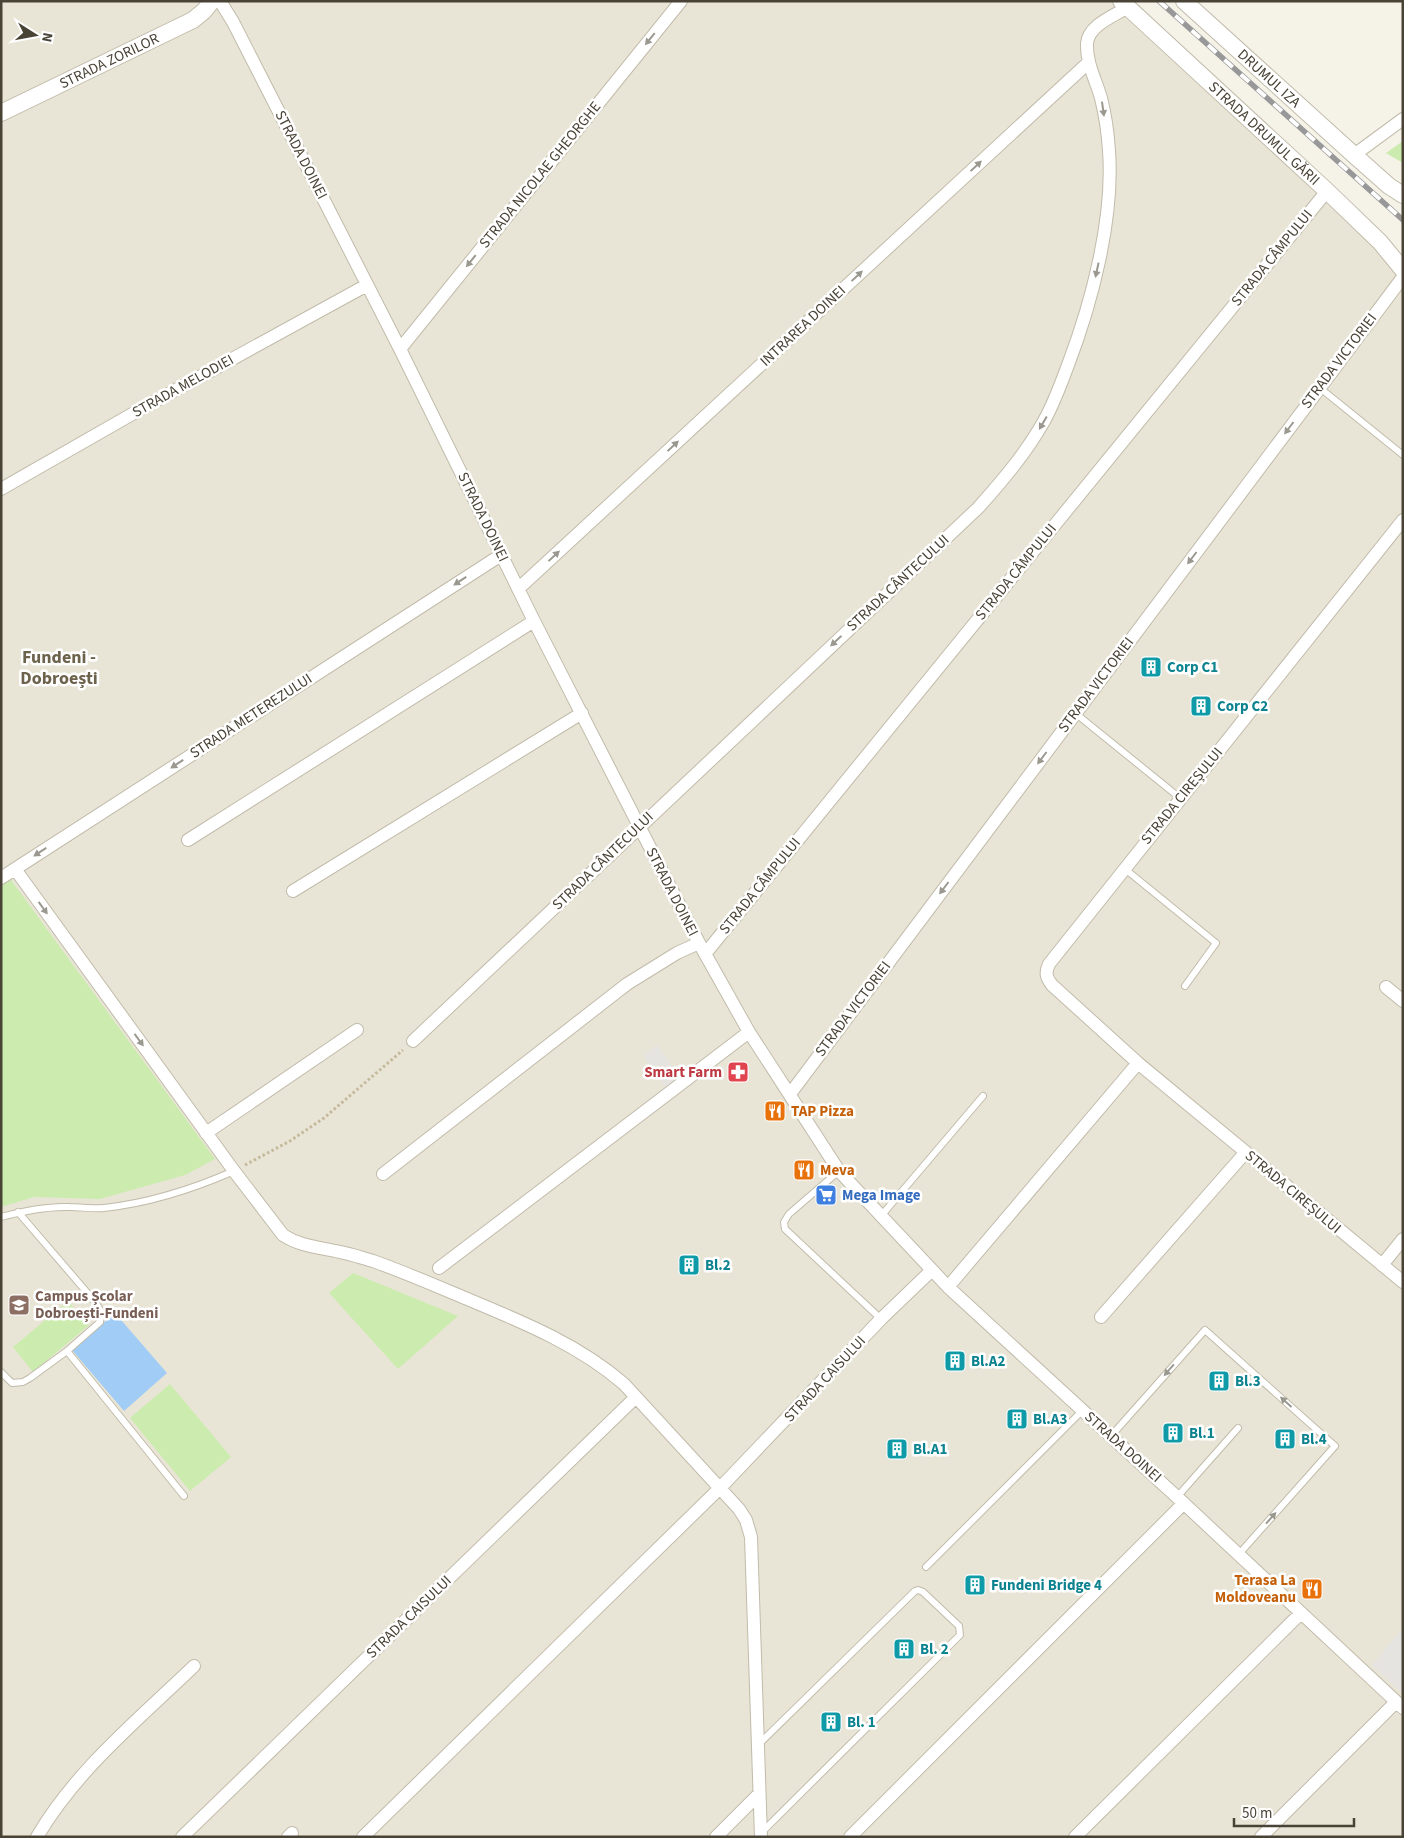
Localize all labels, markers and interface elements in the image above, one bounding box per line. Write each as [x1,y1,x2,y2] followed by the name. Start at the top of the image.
[10,10,60,60] north arrow
[56,27,163,94] street label: STRADA ZORILOR
[36,31,57,44] text: N
[644,32,655,45] one-way arrow
[1233,44,1306,113] street label: DRUMUL IZA
[1204,76,1325,190] street label: STRADA DRUMUL GĂRII
[474,97,606,253] street label: STRADA NICOLAE GHEORGHE
[1099,101,1107,117] one-way arrow
[270,107,332,203] street label: STRADA DOINEI
[970,160,982,172] one-way arrow
[1226,205,1318,311] street label: STRADA CÂMPULUI
[465,254,476,267] one-way arrow
[1093,262,1101,277] one-way arrow
[850,270,862,282] one-way arrow
[755,281,851,371] street label: INTRAREA DOINEI
[1296,309,1382,413] street label: STRADA VICTORIEI
[128,349,238,423] street label: STRADA MELODIEI
[1039,415,1047,430] one-way arrow
[1284,421,1295,434] one-way arrow
[667,440,679,452] one-way arrow
[452,469,514,565] street label: STRADA DOINEI
[970,519,1062,625] street label: STRADA CÂMPULUI
[842,530,954,636] street label: STRADA CÂNTECULUI
[547,550,559,562] one-way arrow
[1187,551,1197,565] one-way arrow
[454,576,467,586] one-way arrow
[1053,633,1139,737] street label: STRADA VICTORIEI
[830,635,842,647] one-way arrow
[20,645,98,691] district label: Fundeni - Dobroești
[1139,655,1163,679] building icon: Corp C1
[1167,657,1218,678] place label: Corp C1
[186,669,316,763] street label: STRADA METEREZULUI
[1189,694,1213,718] building icon: Corp C2
[1217,696,1268,717] place label: Corp C2
[1136,743,1228,849] street label: STRADA CIREȘULUI
[1037,751,1047,765] one-way arrow
[170,759,183,769] one-way arrow
[548,807,658,915] street label: STRADA CÂNTECULUI
[714,833,806,939] street label: STRADA CÂMPULUI
[641,844,703,940] street label: STRADA DOINEI
[34,848,47,857] one-way arrow
[939,881,950,894] one-way arrow
[38,901,49,914] one-way arrow
[810,957,896,1061] street label: STRADA VICTORIEI
[134,1033,144,1047] one-way arrow
[726,1060,750,1084] pharmacy icon: Smart Farm
[644,1062,722,1083] place label: Smart Farm
[763,1099,787,1123] restaurant icon: TAP Pizza
[791,1101,854,1122] place label: TAP Pizza
[1240,1145,1346,1239] street label: STRADA CIREȘULUI
[792,1158,816,1182] restaurant icon: Meva
[820,1160,855,1181] place label: Meva
[814,1183,838,1207] supermarket icon: Mega Image
[842,1185,921,1206] place label: Mega Image
[677,1253,701,1277] building icon: Bl.2
[705,1255,731,1276] place label: Bl.2
[35,1286,158,1324] place label: Campus Școlar Dobroești-Fundeni
[7,1293,31,1317] school or university icon: Campus Școlar Dobroești-Fundeni
[779,1331,871,1427] street label: STRADA CAISULUI
[943,1349,967,1373] building icon: Bl.A2
[971,1351,1005,1372] place label: Bl.A2
[1164,1363,1175,1376] one-way arrow
[1207,1369,1231,1393] building icon: Bl.3
[1235,1371,1261,1392] place label: Bl.3
[1280,1397,1292,1408] one-way arrow
[1005,1407,1029,1431] building icon: Bl.A3
[1080,1407,1166,1487] street label: STRADA DOINEI
[1033,1409,1067,1430] place label: Bl.A3
[1161,1421,1185,1445] building icon: Bl.1
[1189,1423,1215,1444] place label: Bl.1
[1273,1427,1297,1451] building icon: Bl.4
[1301,1429,1327,1450] place label: Bl.4
[885,1437,909,1461] building icon: Bl.A1
[913,1439,947,1460] place label: Bl.A1
[1265,1512,1277,1524] one-way arrow
[1215,1570,1296,1608] place label: Terasa La Moldoveanu
[362,1571,456,1663] street label: STRADA CAISULUI
[963,1573,987,1597] building icon: Fundeni Bridge 4
[991,1575,1102,1596] place label: Fundeni Bridge 4
[1300,1577,1324,1601] restaurant icon: Terasa La Moldoveanu
[892,1637,916,1661] building icon: Bl. 2
[920,1639,949,1660] place label: Bl. 2
[819,1710,843,1734] building icon: Bl. 1
[847,1712,876,1733] place label: Bl. 1
[1234,1796,1354,1828] scale bar
[1242,1803,1272,1824] text: 50 m

